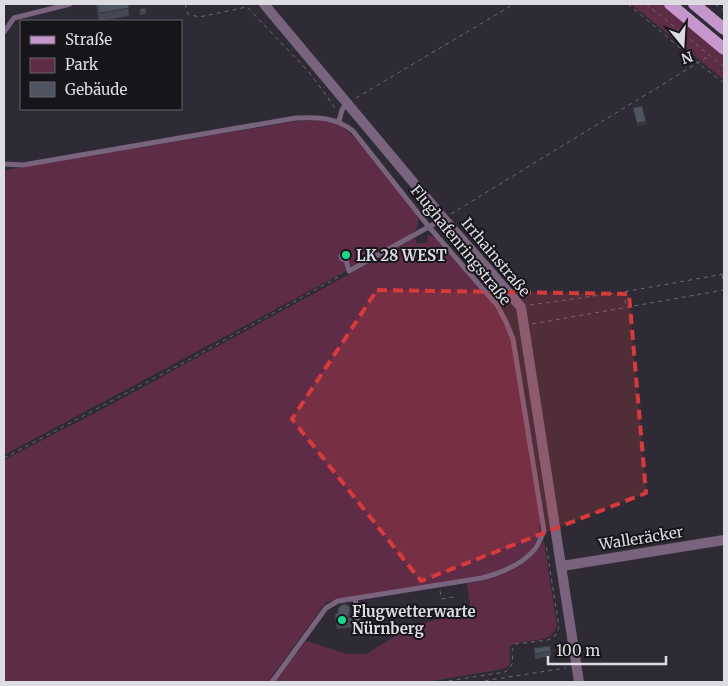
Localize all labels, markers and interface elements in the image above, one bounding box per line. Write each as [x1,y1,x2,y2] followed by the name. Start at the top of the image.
[20,20,182,110] legend
[658,20,708,70] north arrow
[65,30,112,49] text: Straße
[679,47,695,68] text: N
[65,55,99,74] text: Park
[65,80,128,99] text: Gebäude
[407,181,515,309] street label: Flughafenringstraße
[458,214,535,300] street label: Irrhainstraße
[356,246,447,265] place label: LK 28 WEST
[340,249,352,261] marker: LK 28 WEST
[596,522,685,554] street label: Walleräcker
[352,602,476,638] place label: Flugwetterwarte Nürnberg
[336,614,348,626] marker: Flugwetterwarte Nürnberg
[548,634,666,666] scale bar
[556,641,600,660] text: 100 m

